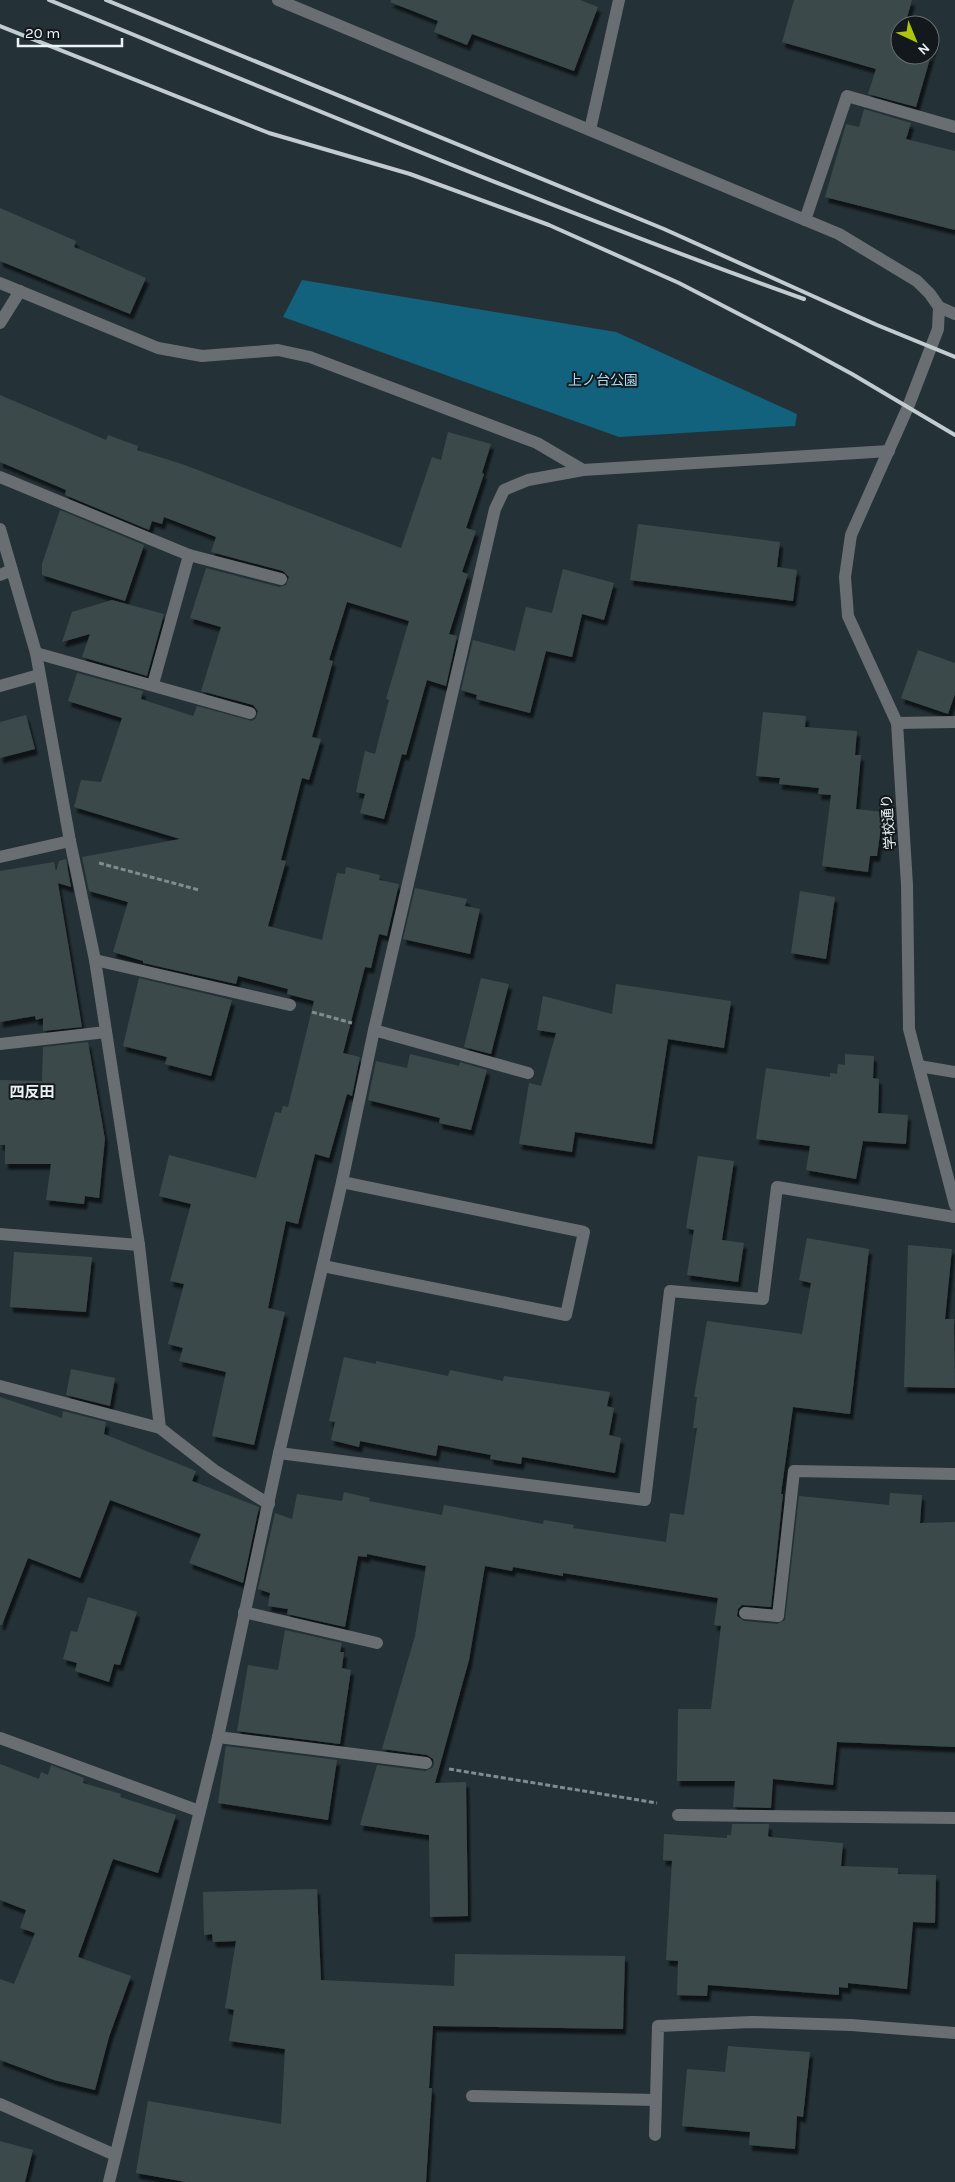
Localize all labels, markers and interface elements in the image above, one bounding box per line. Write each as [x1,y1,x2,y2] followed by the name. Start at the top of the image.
[18,15,121,47] scale bar
[890,15,940,65] north arrow
[25,24,60,42] text: 20 m
[914,39,933,59] text: N
[568,372,638,389] park label: 上ノ台公園
[878,793,899,850] street label: 学校通り
[9,1083,55,1101] district label: 四反田

